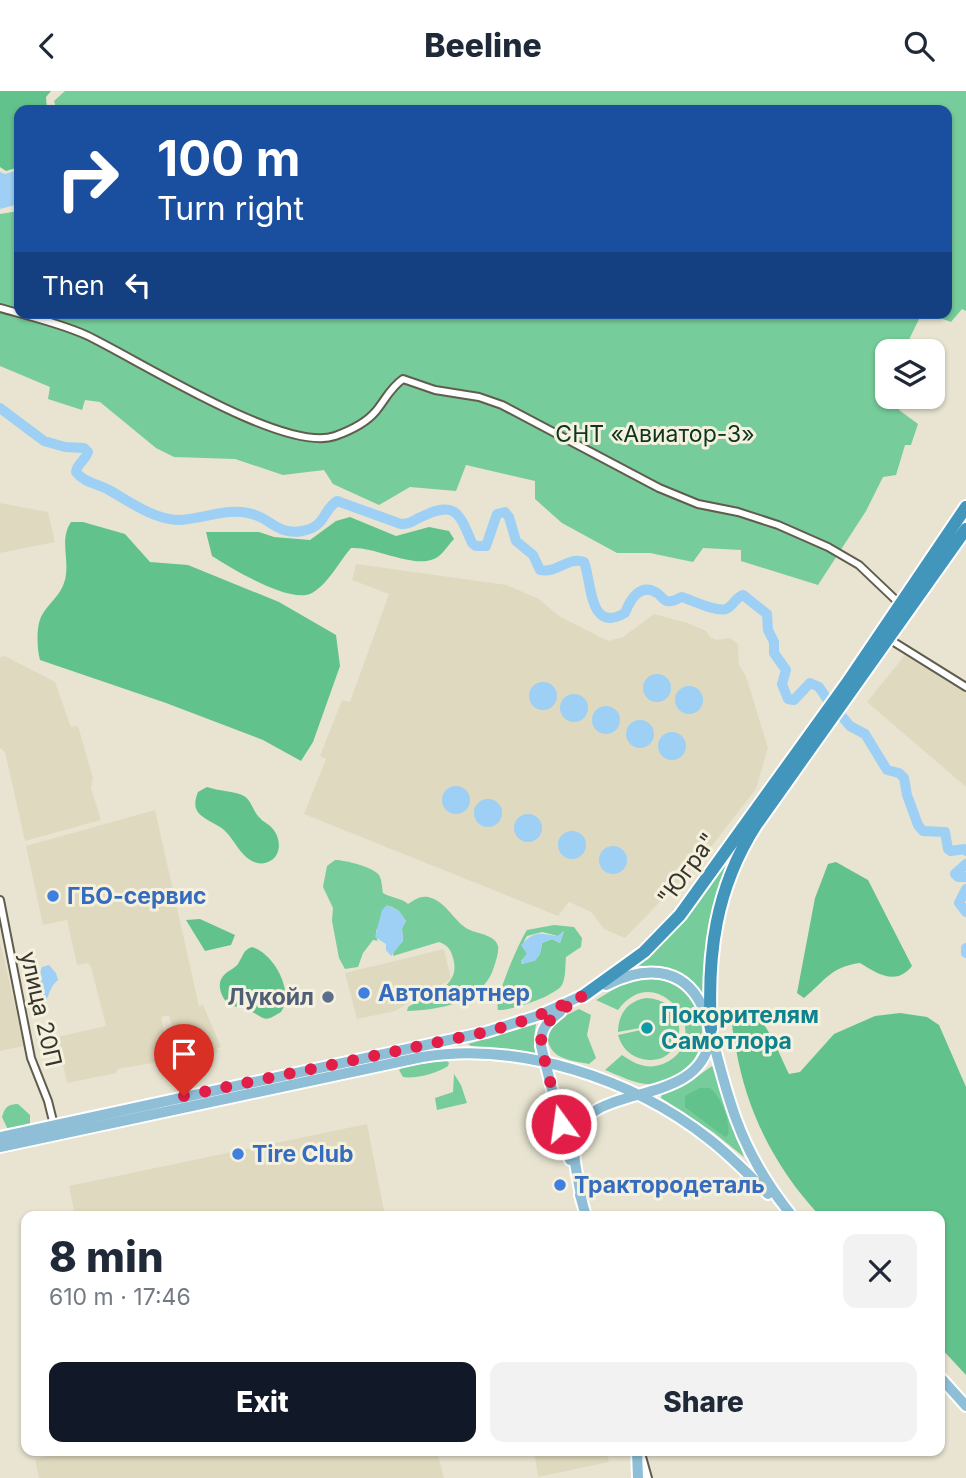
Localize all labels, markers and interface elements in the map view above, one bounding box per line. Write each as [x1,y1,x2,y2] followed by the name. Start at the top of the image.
[424,26,542,65] text: Beeline
[28,27,66,65] icon: back
[900,27,938,65] icon: search
[157,129,301,188] text: 100 m
[42,133,133,224] icon: right
[157,189,304,228] text: Turn right
[119,266,157,304] icon: left
[42,270,105,301] text: Then
[875,339,945,409] map controls
[875,339,945,409] button: layers
[555,420,755,448] park label: СНТ «Авиатор-3»
[651,827,723,911] street label: "Югра"
[67,882,207,910] place label: ГБО-сервис
[45,888,61,904] marker: ГБО-сервис
[14,949,68,1069] street label: улица 20П
[378,979,530,1007] place label: Автопартнер
[227,983,314,1011] place label: Лукойл
[356,985,372,1001] marker: Автопартнер
[320,989,336,1005] marker: Лукойл
[661,1001,819,1055] place label: Покорителям Самотлора
[639,1020,655,1036] marker: Покорителям Самотлора
[154,1024,214,1096] pin
[165,1035,203,1073] icon: arrive
[524,1087,598,1161] position arrow
[252,1140,354,1168] place label: Tire Club
[230,1146,246,1162] marker: Tire Club
[574,1171,765,1199] place label: Трактородеталь
[552,1177,568,1193] marker: Трактородеталь
[49,1231,164,1282] text: 8 min
[843,1234,917,1308] button: close
[49,1283,191,1311] text: 610 m · 17:46
[49,1362,476,1442] button: Exit
[490,1362,917,1442] button: Share

